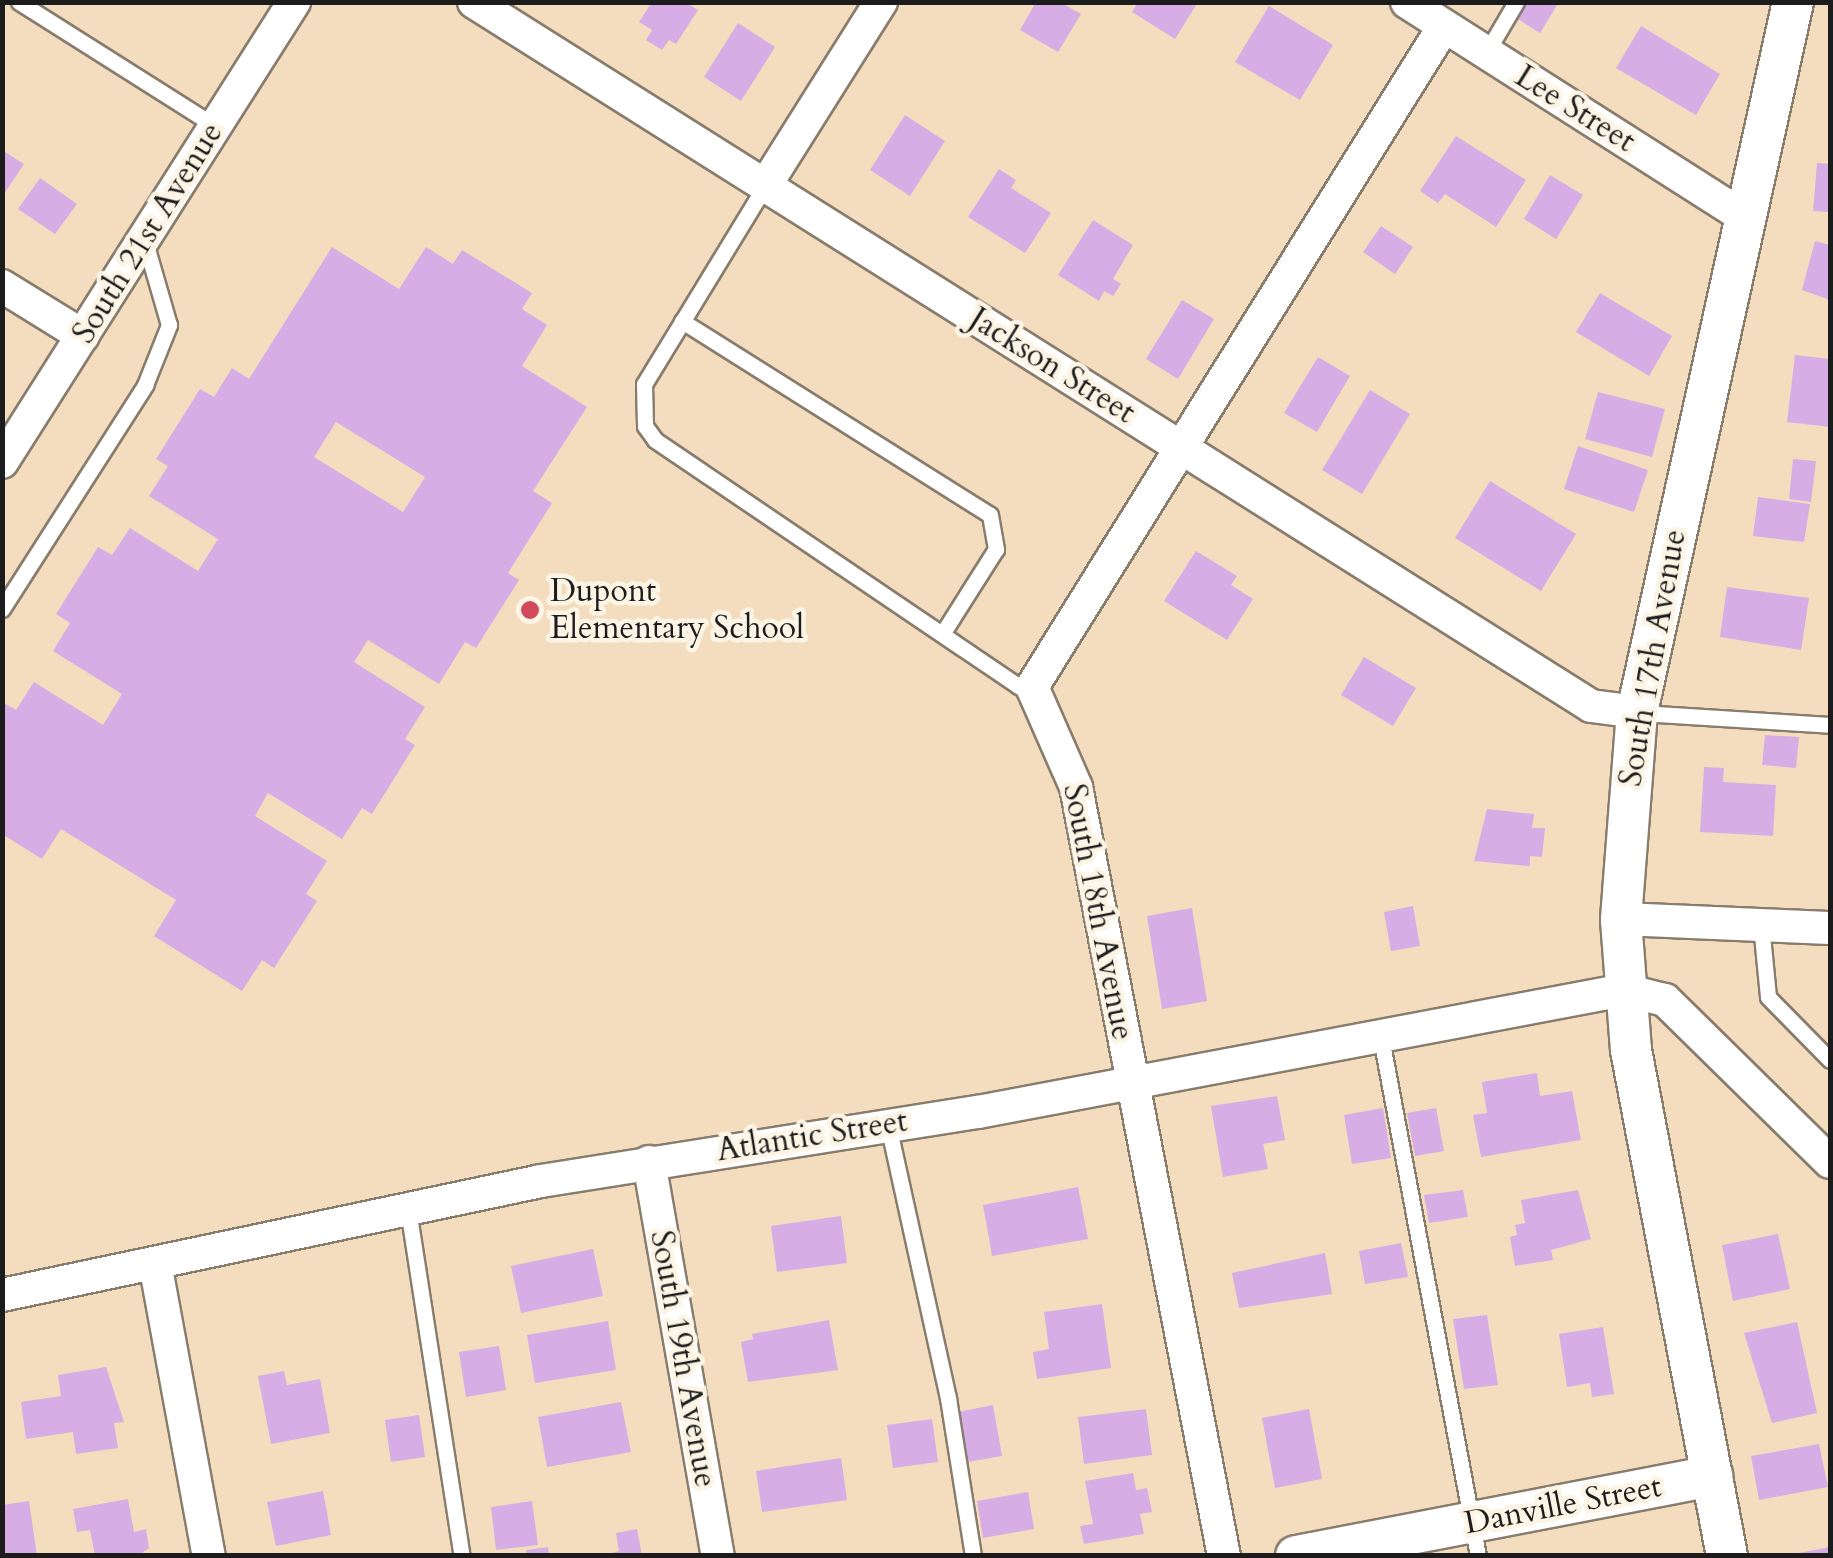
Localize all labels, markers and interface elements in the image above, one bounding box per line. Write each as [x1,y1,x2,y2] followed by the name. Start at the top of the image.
[1508,57,1642,161] street label: Lee Street
[65,116,231,350] street label: South 21st Avenue
[962,300,1142,432] street label: Jackson Street
[1612,527,1694,789] street label: South 17th Avenue
[550,573,804,648] place label: Dupont Elementary School
[519,599,541,621] marker: Dupont Elementary School
[1054,781,1142,1043] street label: South 18th Avenue
[714,1102,910,1170] street label: Atlantic Street
[642,1228,724,1490] street label: South 19th Avenue
[1461,1467,1665,1543] street label: Danville Street

